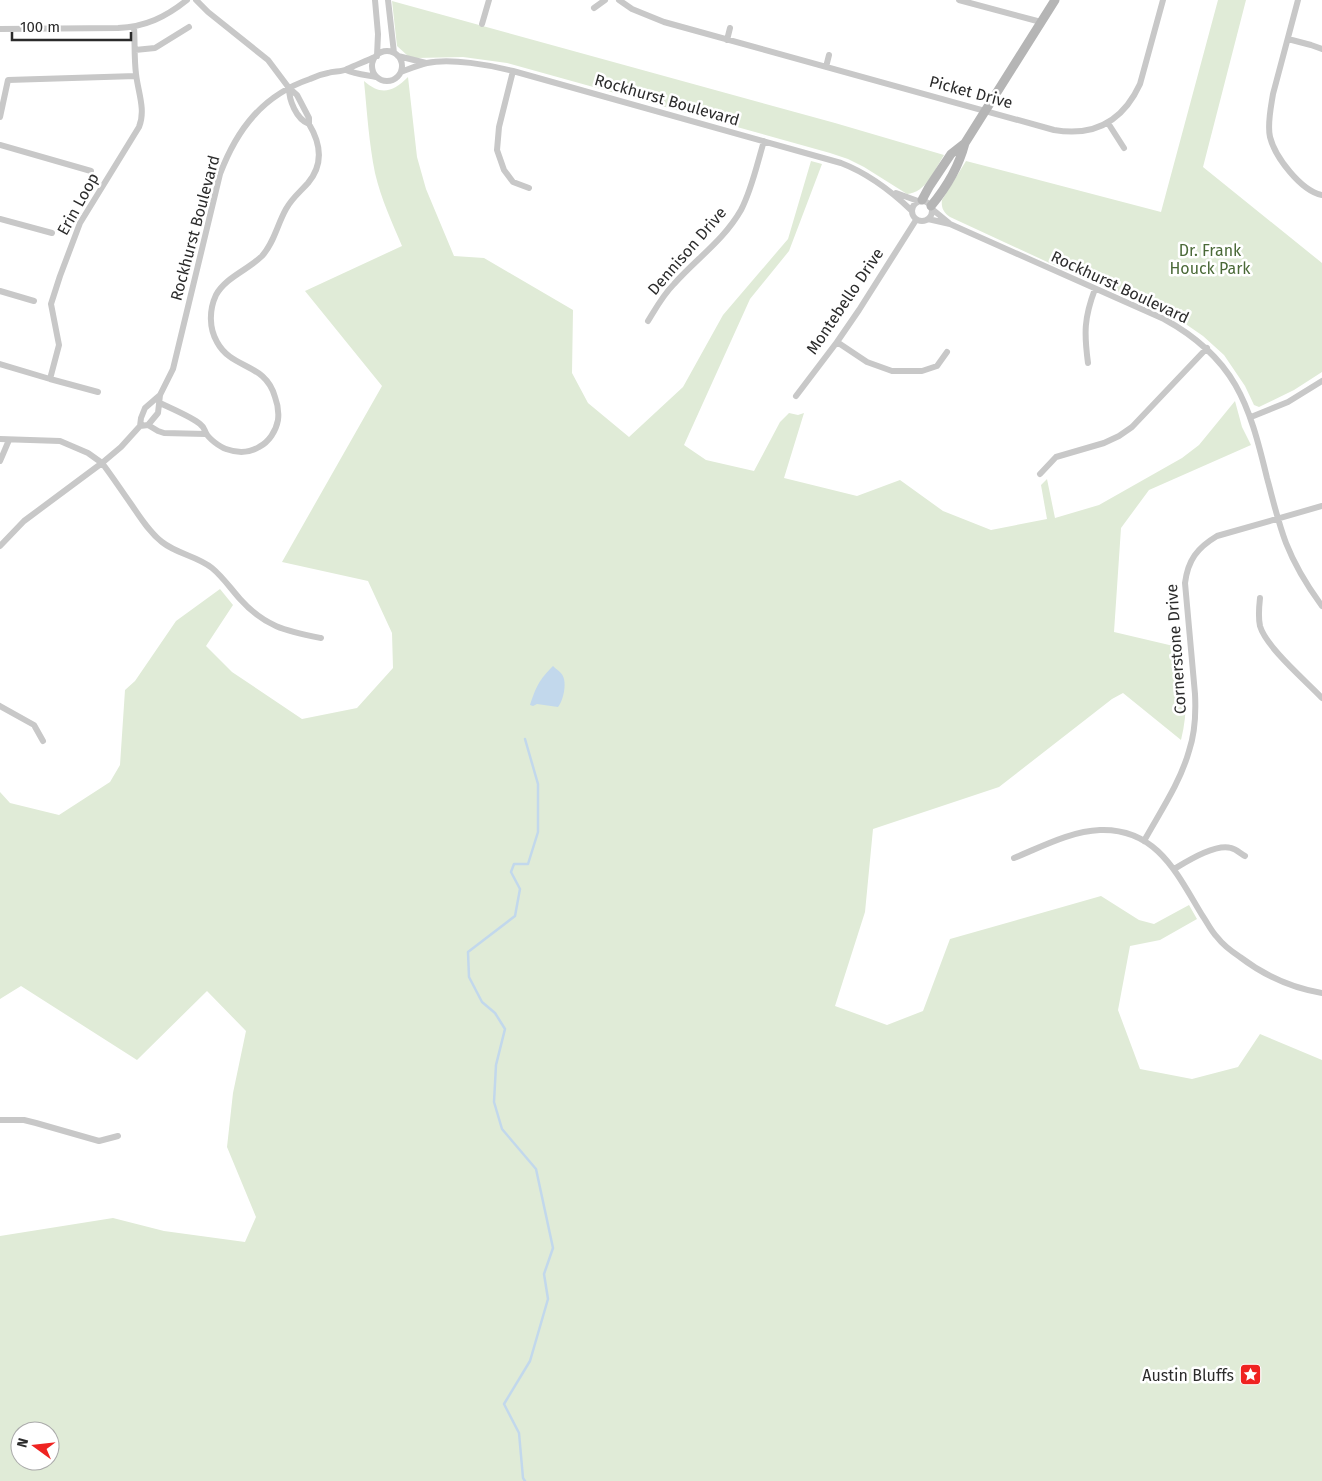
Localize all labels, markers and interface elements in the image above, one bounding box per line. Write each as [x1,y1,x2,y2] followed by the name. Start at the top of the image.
[12,10,131,42] scale bar
[20,18,60,36] text: 100 m
[592,70,742,130] street label: Rockhurst Boulevard
[927,72,1015,112] street label: Picket Drive
[166,153,224,303] street label: Rockhurst Boulevard
[53,169,103,239] street label: Erin Loop
[644,203,730,299] street label: Dennison Drive
[1169,241,1251,278] park label: Dr. Frank Houck Park
[802,244,888,358] street label: Montebello Drive
[1048,247,1192,327] street label: Rockhurst Boulevard
[1162,583,1190,715] street label: Cornerstone Drive
[1238,1363,1262,1387] place icon: Austin Bluffs
[1142,1366,1234,1385] place label: Austin Bluffs
[10,1421,60,1471] north arrow
[14,1436,32,1449] text: N

